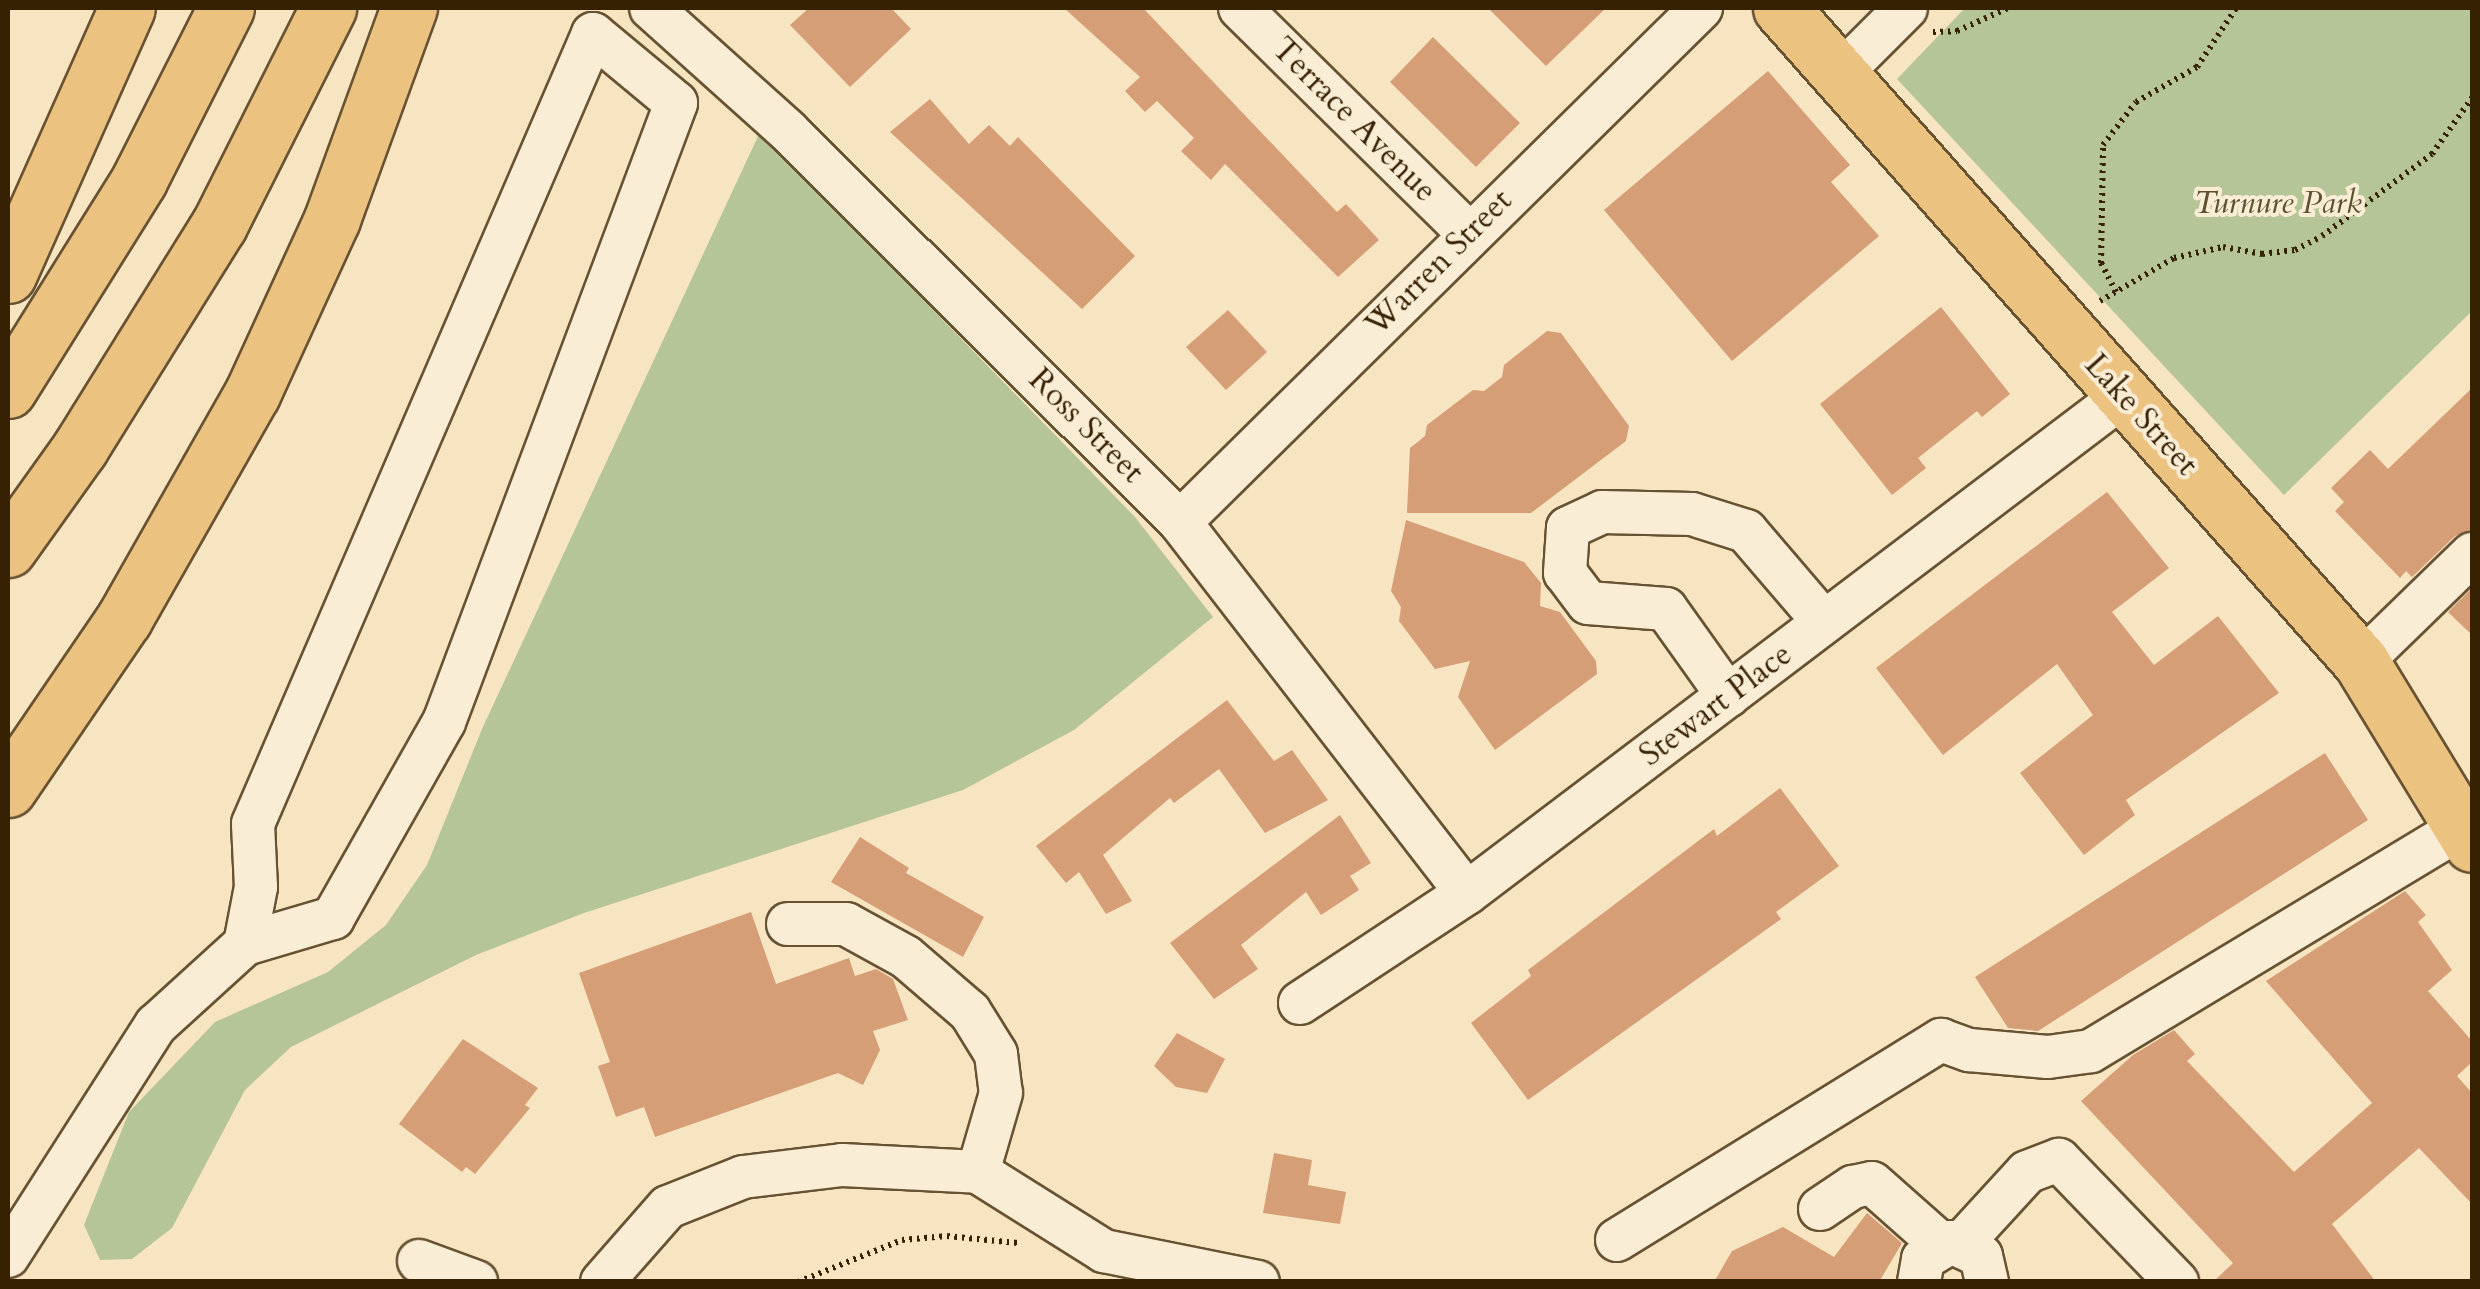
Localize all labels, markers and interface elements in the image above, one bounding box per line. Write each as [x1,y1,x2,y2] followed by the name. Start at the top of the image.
[1264,30,1444,210] street label: Terrace Avenue
[1358,182,1520,344] street label: Warren Street
[2194,184,2362,222] park label: Turnure Park
[2076,346,2206,484] street label: Lake Street
[1021,361,1151,491] street label: Ross Street
[1632,635,1800,775] street label: Stewart Place

